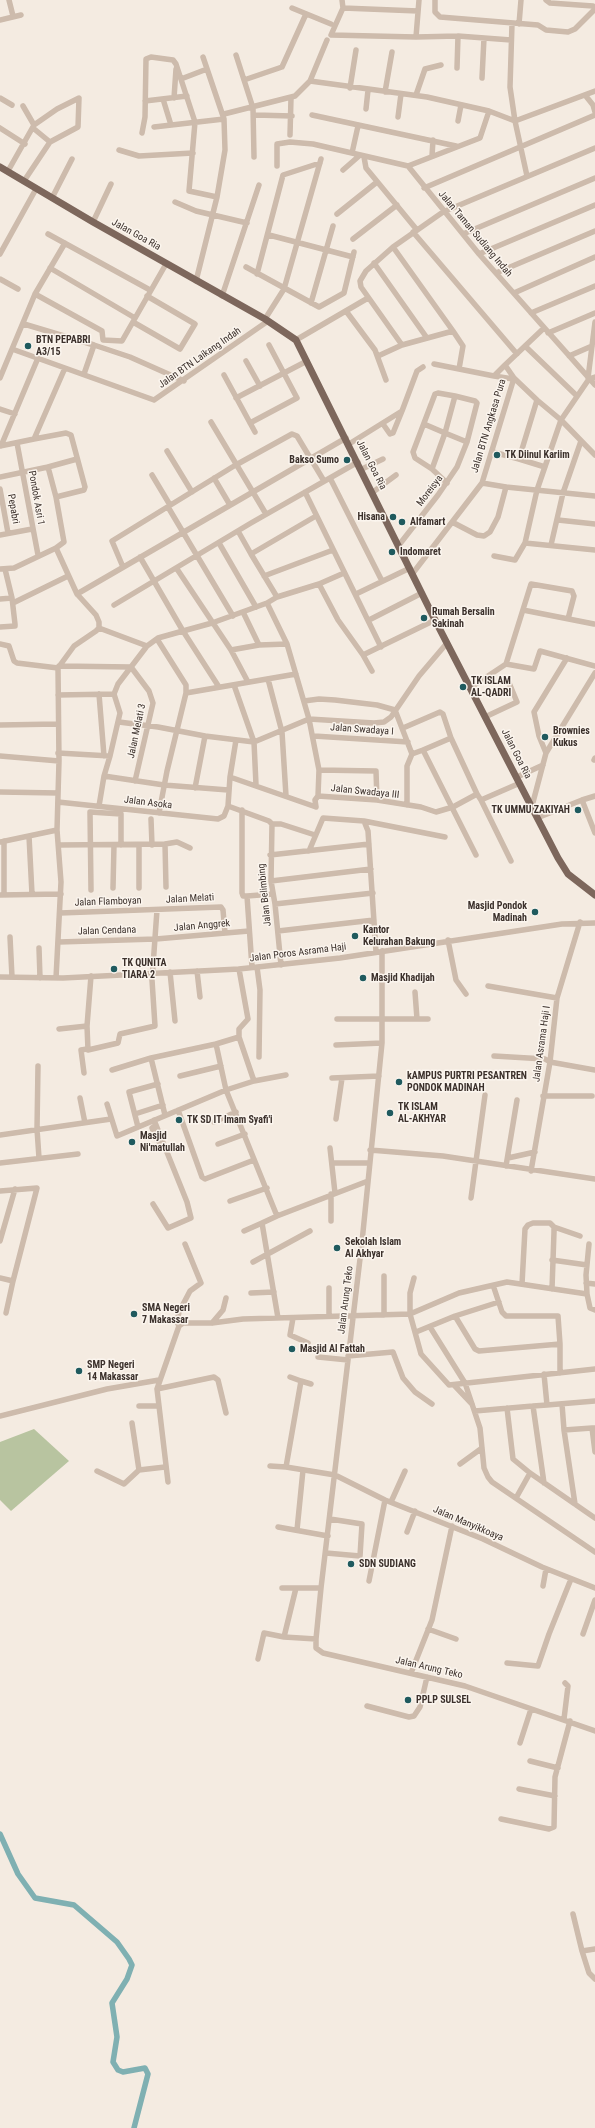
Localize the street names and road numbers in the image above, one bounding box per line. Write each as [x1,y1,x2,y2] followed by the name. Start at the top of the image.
[435,188,515,280] street label: Jalan Taman Sudiang Indah
[109,217,163,253] street label: Jalan Goa Ria
[156,325,244,391] street label: Jalan BTN Laikang Indah
[469,378,509,474] street label: Jalan BTN Angkasa Pura
[353,438,389,492] street label: Jalan Goa Ria
[25,470,47,526] street label: Pondok Asri 1
[414,473,446,509] street label: Moreisya
[4,493,22,525] street label: Pepabri
[125,703,149,759] street label: Jalan Melati 3
[330,722,394,738] street label: Jalan Swadaya I
[498,727,534,781] street label: Jalan Goa Ria
[330,782,400,802] street label: Jalan Swadaya III
[123,794,173,812] street label: Jalan Asoka
[256,863,274,927] street label: Jalan Belimbing
[166,892,214,906] street label: Jalan Melati
[74,895,142,909] street label: Jalan Flamboyan
[173,918,231,934] street label: Jalan Anggrek
[78,924,136,938] street label: Jalan Cendana
[249,941,347,965] street label: Jalan Poros Asrama Haji
[531,1005,553,1083] street label: Jalan Asrama Haji I
[336,1265,356,1335] street label: Jalan Arung Teko
[431,1504,505,1544] street label: Jalan Manyikkoaya
[394,1654,464,1682] street label: Jalan Arung Teko

